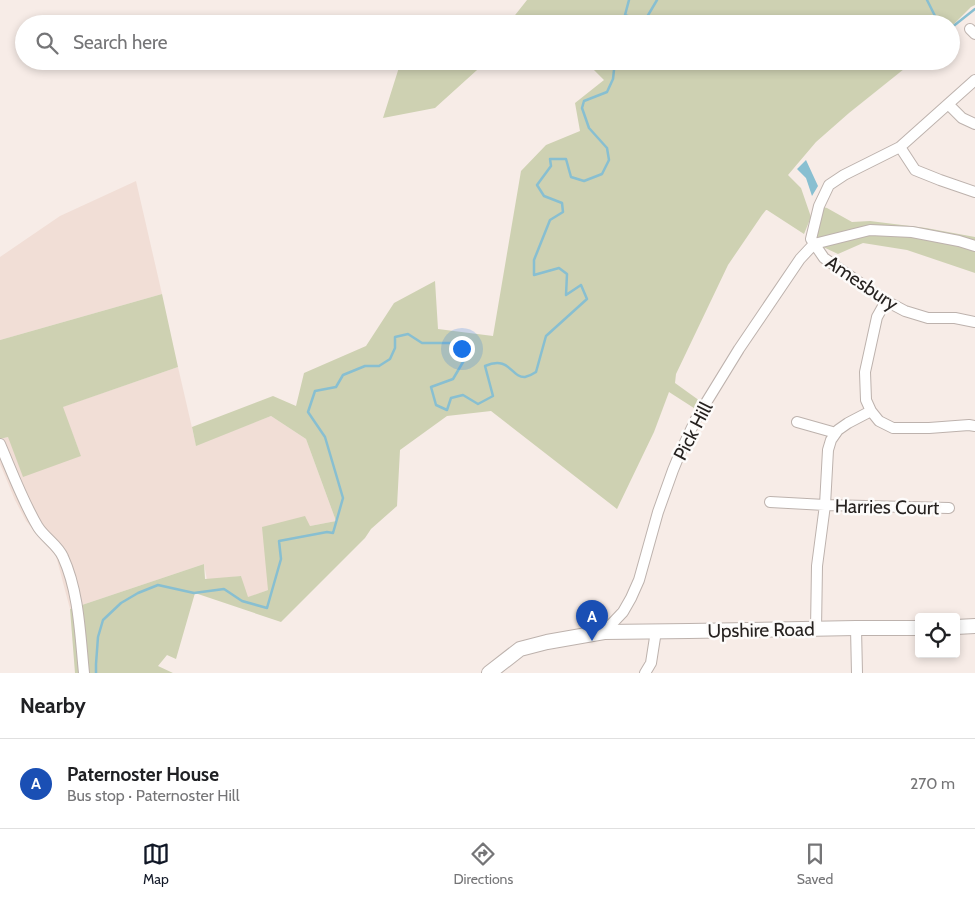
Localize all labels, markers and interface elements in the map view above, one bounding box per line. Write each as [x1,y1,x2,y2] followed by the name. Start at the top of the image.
[15,15,960,70] search box
[33,29,61,57] icon: search
[73,31,167,54] text: Search here
[822,251,903,316] street label: Amesbury
[449,336,475,362] your location
[669,398,718,464] street label: Pick Hill
[835,495,940,519] street label: Harries Court
[576,600,608,641] pin: A
[915,613,960,658] map controls
[915,613,960,658] button: locate
[707,618,815,642] street label: Upshire Road
[20,693,86,718] text: Nearby
[67,763,219,786] text: Paternoster House
[31,774,41,793] text: A
[910,774,955,793] text: 270 m
[67,786,239,805] text: Bus stop · Paternoster Hill
[142,840,170,888] tab: Map
[453,840,513,888] tab: Directions
[797,840,833,888] tab: Saved

